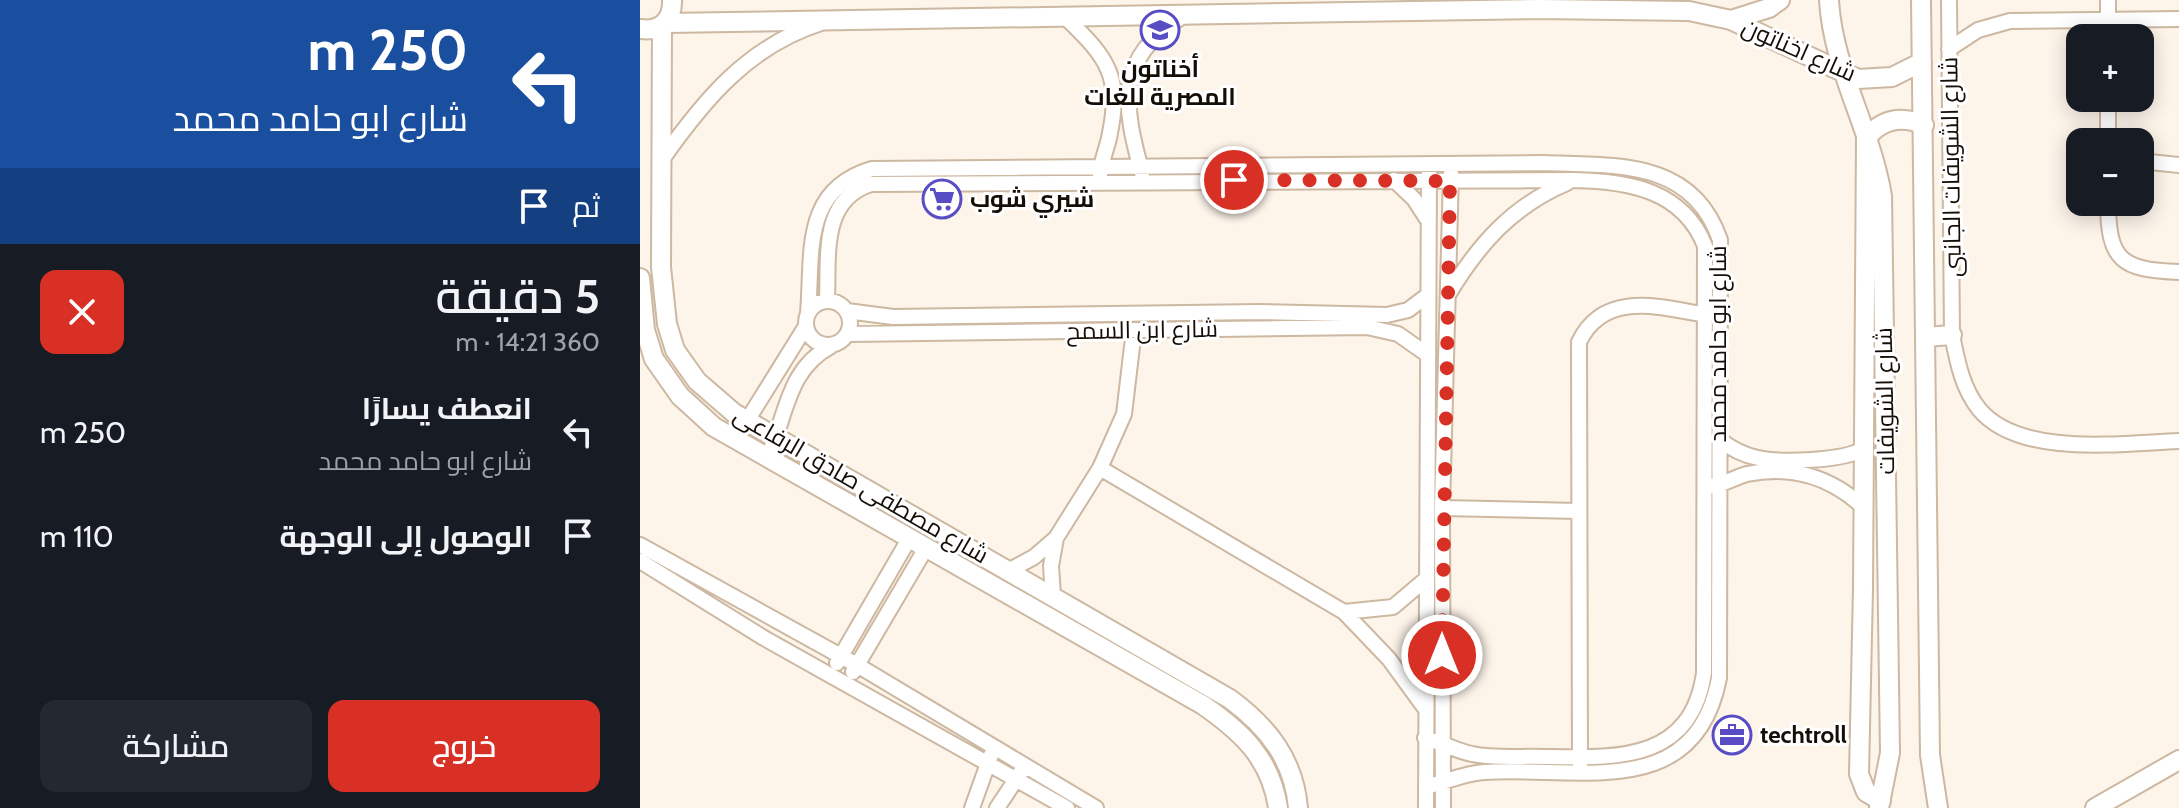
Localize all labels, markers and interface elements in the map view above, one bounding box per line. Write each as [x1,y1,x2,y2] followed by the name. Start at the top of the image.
[1139,9,1181,51] school or university icon: أخناتون المصرية للغات
[1737,11,1861,89] street label: شارع اخناتون
[307,16,468,84] text: 250 m
[2066,24,2154,216] map controls
[2066,24,2154,112] button: +
[496,32,600,136] icon: left
[1084,53,1236,111] place label: أخناتون المصرية للغات
[1934,57,1969,277] street label: شارع الشويفات الجانبى
[173,96,468,140] text: شارع ابو حامد محمد
[2066,128,2154,216] button: −
[1200,146,1268,214] pin
[1212,158,1256,202] icon: arrive
[921,178,963,220] supermarket icon: شيري شوب
[512,184,556,228] icon: arrive
[970,184,1094,218] place label: شيري شوب
[572,188,600,225] text: ثم
[1703,246,1734,443] street label: شارع ابو حامد محمد
[436,267,600,325] text: 5 دقيقة
[40,270,124,354] button: close
[1066,314,1218,347] street label: شارع ابن السمح
[455,326,600,358] text: 360 m · 14:21
[1869,327,1902,475] street label: شارع الشويفات
[362,390,532,427] text: انعطف يسارًا
[728,400,994,571] street label: شارع مصطفى صادق الرفاعى
[556,410,600,454] icon: left
[40,414,126,451] text: 250 m
[319,445,532,477] text: شارع ابو حامد محمد
[556,514,600,558] icon: arrive
[40,518,114,555] text: 110 m
[279,518,532,555] text: الوصول إلى الوجهة
[1400,613,1484,697] position arrow
[40,700,312,792] button: مشاركة
[328,700,600,792] button: خروج
[1711,714,1753,756] office icon: techtroll
[1760,720,1847,749] place label: techtroll

